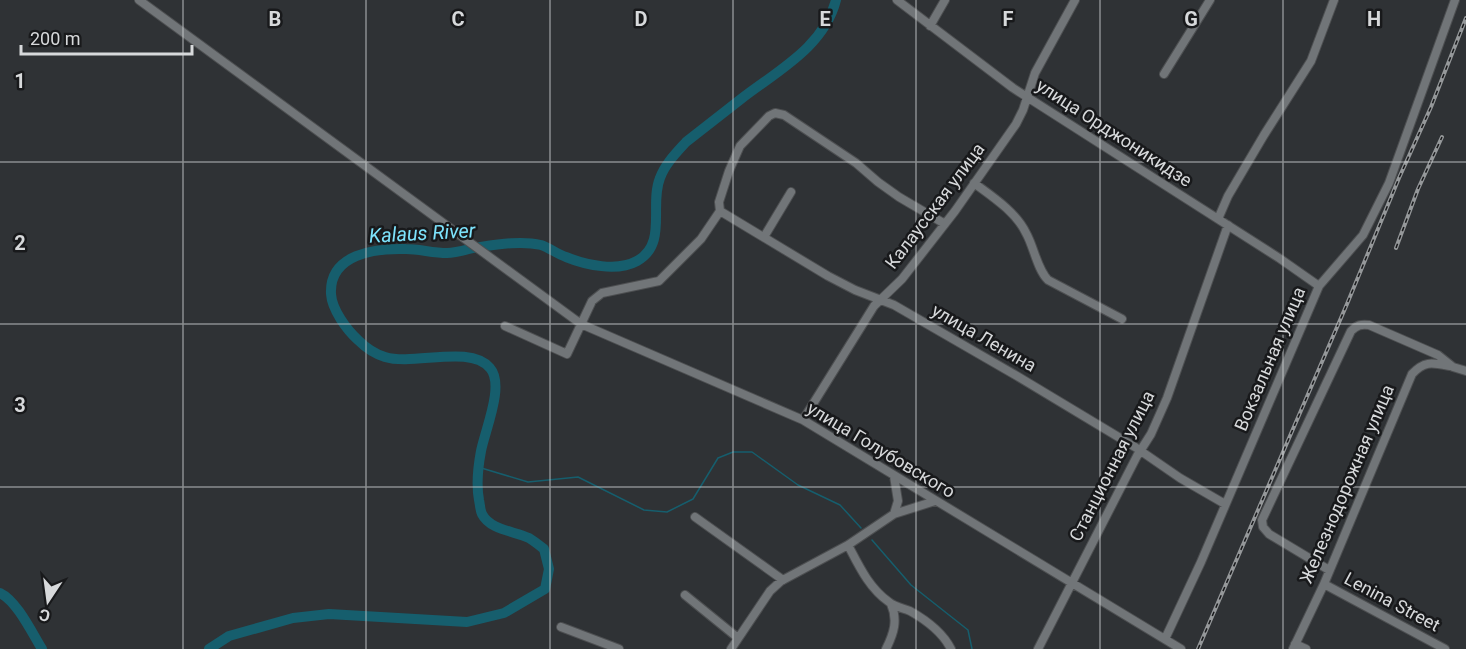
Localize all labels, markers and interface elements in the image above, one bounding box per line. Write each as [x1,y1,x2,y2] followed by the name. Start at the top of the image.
[269,7,281,31] text: B
[451,7,465,31] text: C
[635,7,648,31] text: D
[819,7,831,31] text: E
[1003,7,1014,31] text: F
[1184,7,1198,31] text: G
[1367,7,1381,31] text: H
[21,18,192,56] scale bar
[30,28,81,49] text: 200 m
[14,69,26,93] text: 1
[1032,74,1196,191] street label: улица Орджоникидзе
[880,139,989,273] street label: Калаусская улица
[368,218,477,248] water label: Kalaus River
[14,231,26,255] text: 2
[1230,284,1309,434] street label: Вокзальная улица
[928,299,1040,376] street label: улица Ленина
[1295,381,1398,586] street label: Железнодорожная улица
[1065,387,1159,545] street label: Станционная улица
[14,393,26,417] text: 3
[804,397,959,502] street label: улица Голубовского
[1341,568,1444,636] street label: Lenina Street
[18,571,78,631] north arrow
[38,605,52,626] text: С

